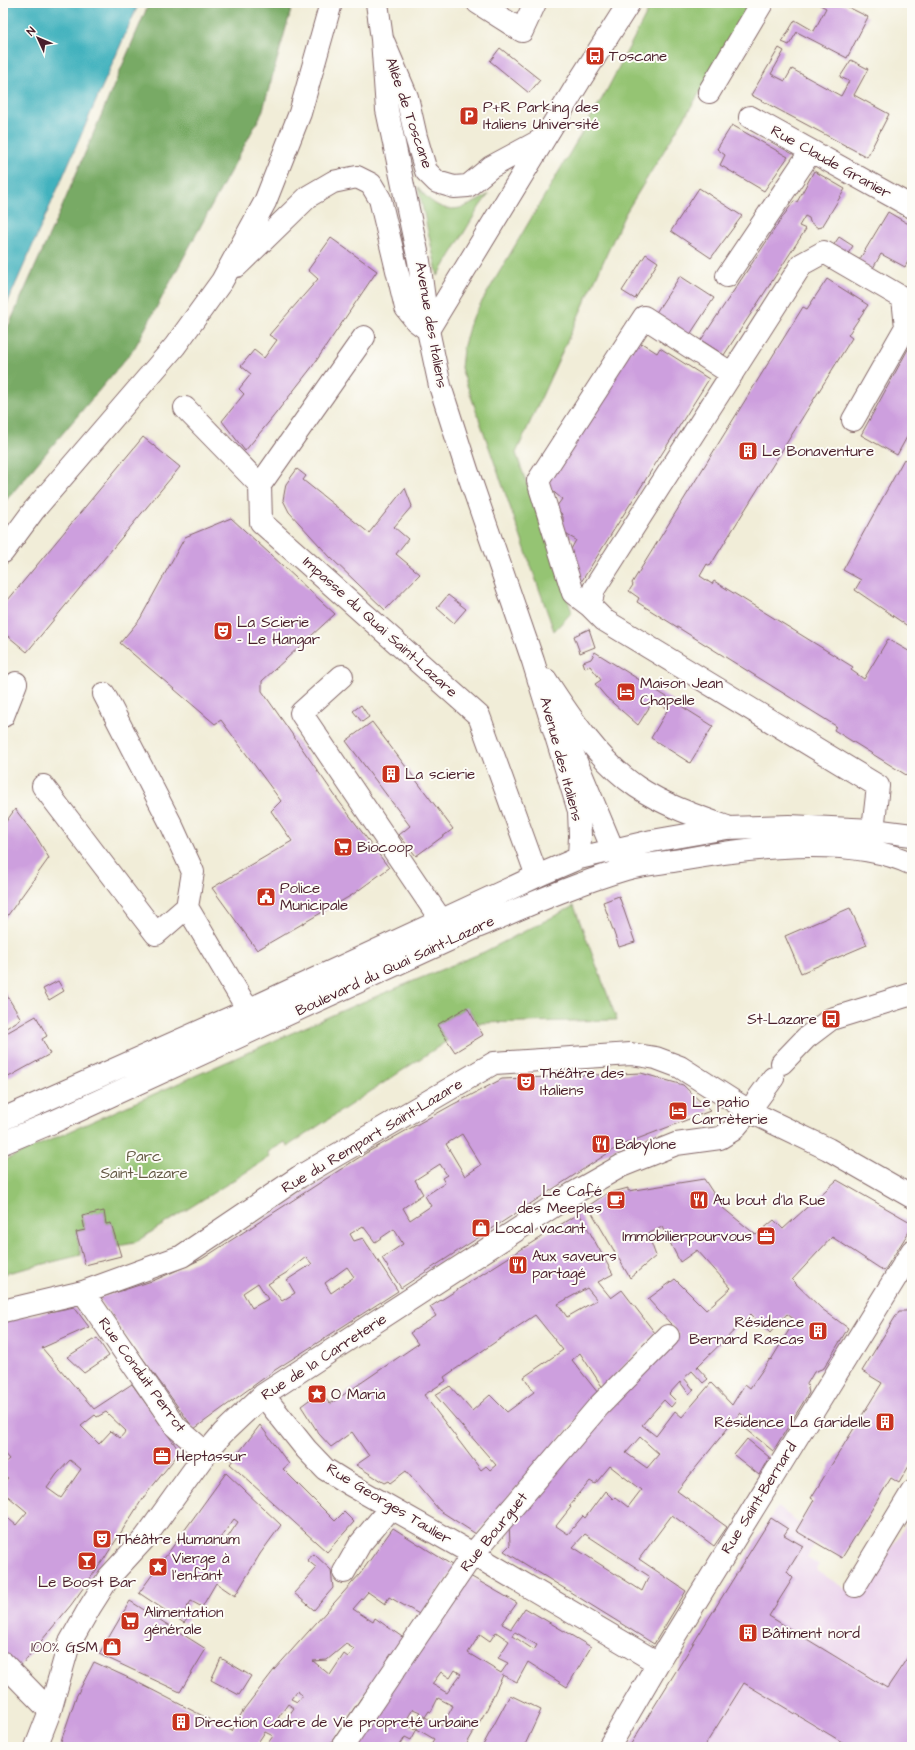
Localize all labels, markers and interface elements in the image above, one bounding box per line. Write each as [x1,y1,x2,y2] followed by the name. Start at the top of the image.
[18,18,58,58] north arrow
[23,24,39,39] text: N
[584,45,606,67] bus stop icon: Toscane
[609,46,667,67] place label: Toscane
[380,55,438,171] street label: Allée de Toscane
[483,97,599,135] place label: P+R Parking des Italiens Université
[458,105,480,127] parking icon: P+R Parking des Italiens Université
[767,120,895,204] street label: Rue Claude Granier
[410,260,453,390] street label: Avenue des Italiens
[737,440,759,462] building icon: Le Bonaventure
[762,441,874,462] place label: Le Bonaventure
[298,552,462,702] street label: Impasse du Quai Saint-Lazare
[237,612,320,651] place label: La Scierie - Le Hangar
[212,620,234,642] theatre icon: La Scierie - Le Hangar
[640,673,723,711] place label: Maison Jean Chapelle
[615,681,637,703] hotel icon: Maison Jean Chapelle
[534,695,588,824] street label: Avenue des Italiens
[380,763,402,785] building icon: La scierie
[405,764,475,785] place label: La scierie
[332,836,354,858] supermarket icon: Biocoop
[357,837,413,858] place label: Biocoop
[280,878,348,916] place label: Police Municipale
[255,886,277,908] public building icon: Police Municipale
[292,911,498,1021] street label: Boulevard du Quai Saint-Lazare
[820,1008,842,1030] bus stop icon: St-Lazare
[747,1009,817,1030] place label: St-Lazare
[540,1063,625,1101] place label: Théâtre des Italiens
[515,1071,537,1093] theatre icon: Théâtre des Italiens
[278,1073,466,1199] street label: Rue du Rempart Saint-Lazare
[692,1092,768,1130] place label: Le patio Carrèterie
[667,1100,689,1122] hotel icon: Le patio Carrèterie
[590,1133,612,1155] restaurant icon: Babylone
[615,1134,676,1156] place label: Babylone
[100,1146,188,1184] park label: Parc Saint-Lazare
[518,1181,602,1219] place label: Le Café des Meeples
[605,1189,627,1211] cafe icon: Le Café des Meeples
[688,1189,710,1211] restaurant icon: Au bout d’la Rue
[713,1190,825,1211] place label: Au bout d’la Rue
[470,1217,492,1239] shop icon: Local vacant
[495,1218,585,1239] place label: Local vacant
[755,1225,777,1247] office icon: Immobilierpourvous
[622,1226,752,1247] place label: Immobilierpourvous
[532,1246,617,1285] place label: Aux saveurs partagé
[507,1254,529,1276] restaurant icon: Aux saveurs partagé
[257,1308,391,1406] street label: Rue de la Carreterie
[689,1312,804,1350] place label: Résidence Bernard Rascas
[93,1313,191,1437] street label: Rue Conduit Perrot
[807,1320,829,1342] building icon: Résidence Bernard Rascas
[306,1383,328,1405] place icon: O Maria
[331,1384,386,1405] place label: O Maria
[874,1411,896,1433] building icon: Résidence La Garidelle
[714,1412,871,1433] place label: Résidence La Garidelle
[716,1438,802,1558] street label: Rue Saint-Bernard
[151,1445,173,1467] office icon: Heptassur
[176,1446,246,1467] place label: Heptassur
[322,1458,456,1551] street label: Rue Georges Taulier
[455,1488,533,1577] street label: Rue Bourguet
[91,1528,113,1550] theatre icon: Théâtre Humanum
[116,1529,240,1550] place label: Théâtre Humanum
[172,1548,230,1586] place label: Vierge à l'enfant
[76,1550,98,1572] bar icon: Le Boost Bar
[147,1556,169,1578] place icon: Vierge à l'enfant
[38,1572,136,1593] place label: Le Boost Bar
[144,1602,224,1641] place label: Alimentation générale
[119,1610,141,1632] supermarket icon: Alimentation générale
[737,1622,759,1644] building icon: Bâtiment nord
[762,1623,860,1644] place label: Bâtiment nord
[101,1636,123,1658] shop icon: 100% GSM
[31,1637,98,1658] place label: 100% GSM
[170,1711,192,1733] building icon: Direction Cadre de Vie propreté urbaine
[195,1712,479,1733] place label: Direction Cadre de Vie propreté urbaine

